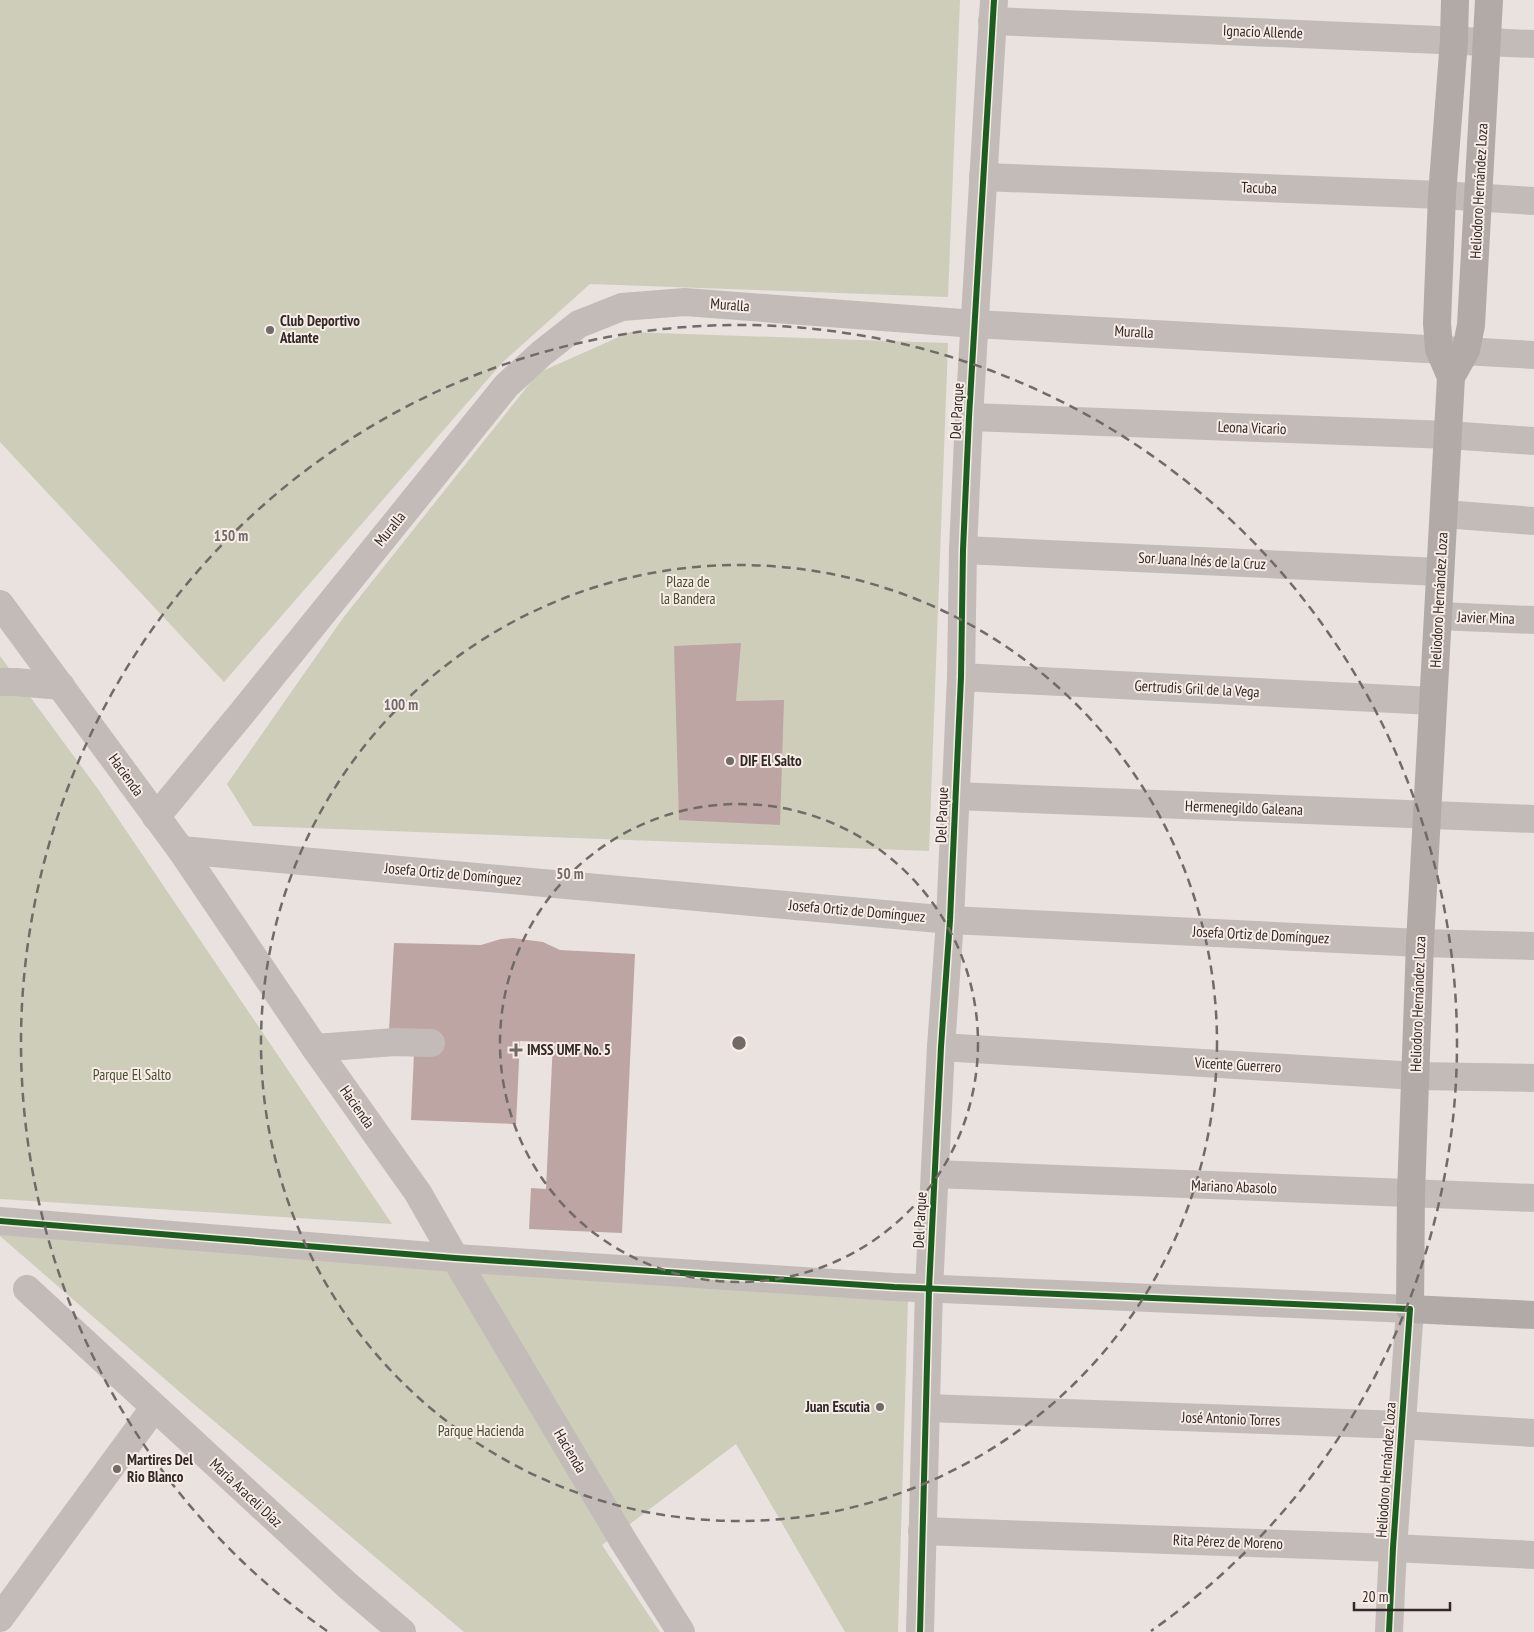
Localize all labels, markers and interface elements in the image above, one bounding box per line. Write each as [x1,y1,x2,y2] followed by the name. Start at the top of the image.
[1223,21,1303,42] street label: Ignacio Allende
[1465,123,1492,259] street label: Heliodoro Hernández Loza
[1241,177,1277,198] street label: Tacuba
[710,294,750,315] street label: Muralla
[279,311,360,347] place label: Club Deportivo Atlante
[1114,321,1154,342] street label: Muralla
[264,324,276,336] marker: Club Deportivo Atlante
[946,382,967,440] street label: Del Parque
[1217,417,1287,438] street label: Leona Vicario
[370,507,409,550] street label: Muralla
[214,526,248,545] text: 150 m
[1425,532,1452,668] street label: Heliodoro Hernández Loza
[1138,548,1266,573] street label: Sor Juana Inés de la Cruz
[660,572,716,608] park label: Plaza de la Bandera
[1456,607,1515,628] street label: Javier Mina
[1134,676,1260,701] street label: Gertrudis Gril de la Vega
[384,695,418,714] text: 100 m
[105,750,148,800] street label: Hacienda
[740,751,802,770] place label: DIF El Salto
[724,755,736,767] marker: DIF El Salto
[931,786,952,844] street label: Del Parque
[1185,796,1303,819] street label: Hermenegildo Galeana
[383,858,522,889] street label: Josefa Ortiz de Domínguez
[556,864,584,883] text: 50 m
[787,895,926,926] street label: Josefa Ortiz de Domínguez
[1191,921,1330,948] street label: Josefa Ortiz de Domínguez
[1406,936,1429,1072] street label: Heliodoro Hernández Loza
[730,1034,748,1052] centre of rings
[527,1040,611,1059] place label: IMSS UMF No. 5
[509,1043,523,1057] marker: IMSS UMF No. 5
[1193,1053,1282,1076] street label: Vicente Guerrero
[93,1065,171,1084] park label: Parque El Salto
[336,1082,379,1132] street label: Hacienda
[1191,1176,1277,1197] street label: Mariano Abasolo
[909,1191,930,1249] street label: Del Parque
[804,1397,870,1416] place label: Juan Escutia
[874,1401,886,1413] marker: Juan Escutia
[1371,1402,1400,1538] street label: Heliodoro Hernández Loza
[1180,1407,1281,1430] street label: José Antonio Torres
[438,1421,524,1440] park label: Parque Hacienda
[550,1425,591,1476] street label: Hacienda
[127,1450,193,1486] place label: Martires Del Rio Blanco
[206,1454,287,1531] street label: María Araceli Díaz
[111,1463,123,1475] marker: Martires Del Rio Blanco
[1173,1530,1283,1553] street label: Rita Pérez de Moreno
[1354,1580,1450,1612] scale bar
[1362,1587,1388,1606] text: 20 m

